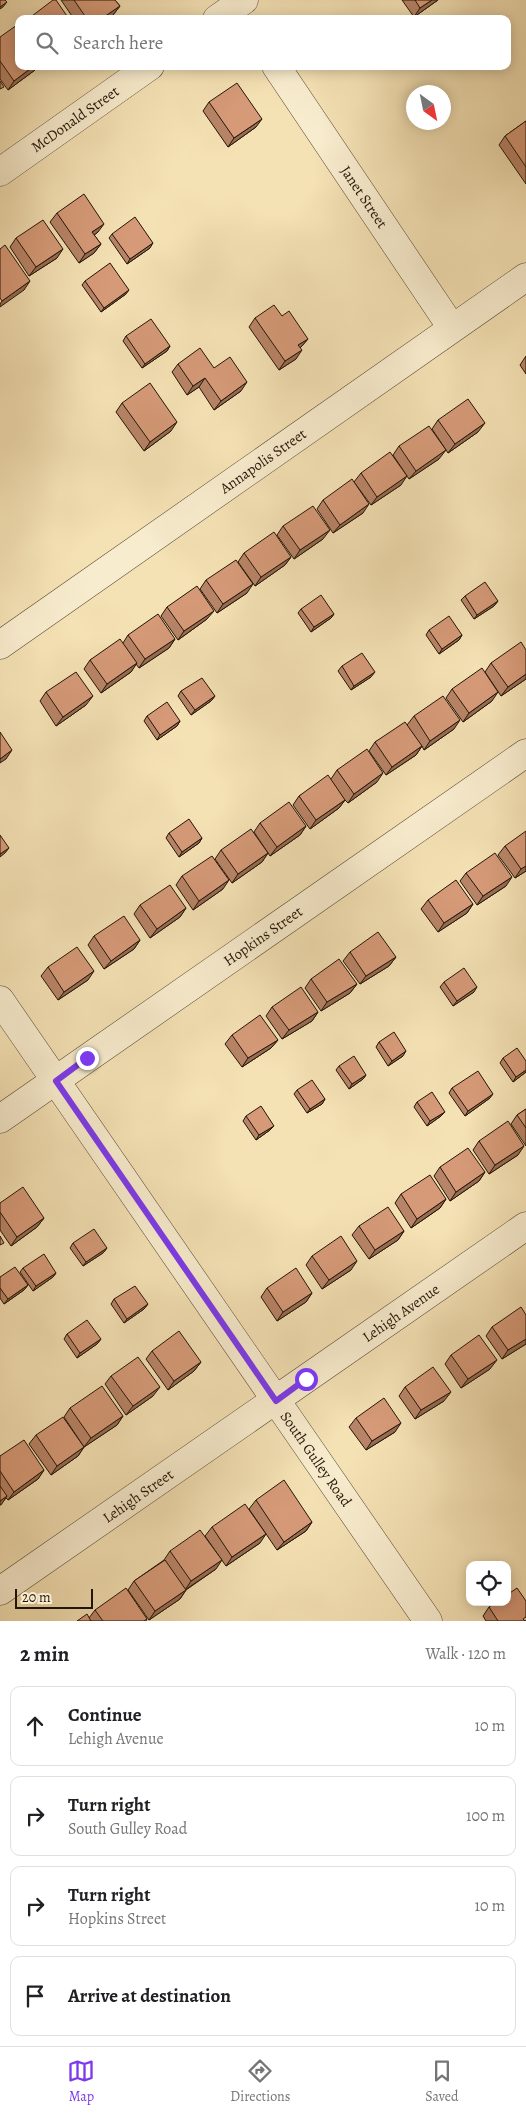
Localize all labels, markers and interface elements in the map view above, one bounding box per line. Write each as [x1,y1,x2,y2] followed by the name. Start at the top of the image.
[15,15,511,70] search box
[33,29,61,57] icon: search
[73,30,163,56] text: Search here
[27,81,123,157] street label: McDonald Street
[406,85,451,130] north arrow
[336,162,392,232] street label: Janet Street
[215,424,310,499] street label: Annapolis Street
[220,901,307,971] street label: Hopkins Street
[76,1047,99,1070] route end
[359,1279,444,1347] street label: Lehigh Avenue
[295,1368,318,1391] route start
[276,1407,357,1511] street label: South Gulley Road
[99,1464,177,1528] street label: Lehigh Street
[466,1561,511,1606] map controls
[466,1561,511,1606] button: locate
[15,1586,92,1609] scale bar
[22,1588,51,1607] text: 20 m
[20,1640,69,1668] text: 2 min
[425,1643,506,1665] text: Walk · 120 m
[68,1702,142,1728] text: Continue
[21,1712,49,1740] icon: ahead
[475,1715,505,1737] text: 10 m
[68,1728,164,1750] text: Lehigh Avenue
[68,1792,150,1818] text: Turn right
[21,1802,49,1830] icon: right
[466,1805,505,1827] text: 100 m
[68,1818,187,1840] text: South Gulley Road
[68,1882,150,1908] text: Turn right
[21,1892,49,1920] icon: right
[475,1895,505,1917] text: 10 m
[68,1908,166,1930] text: Hopkins Street
[21,1982,49,2010] icon: arrive
[68,1983,231,2009] text: Arrive at destination
[67,2057,95,2106] tab: Map
[230,2057,290,2106] tab: Directions
[425,2057,459,2106] tab: Saved

